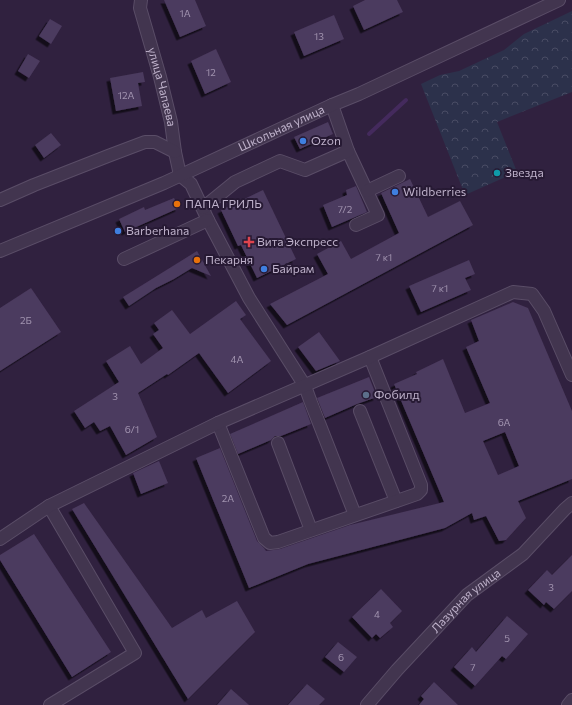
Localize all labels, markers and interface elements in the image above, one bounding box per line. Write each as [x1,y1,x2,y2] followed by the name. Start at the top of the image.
[179,7,191,19] house number: 1А
[314,30,324,42] house number: 13
[146,45,180,127] street label: улица Чапаева
[206,66,216,78] house number: 12
[118,89,134,101] house number: 12А
[236,102,326,154] street label: Школьная улица
[311,133,341,147] place label: Ozon
[298,136,308,146] marker: Ozon
[505,165,544,179] place label: Звезда
[492,168,502,178] marker: Звезда
[403,184,466,198] place label: Wildberries
[390,187,400,197] marker: Wildberries
[185,196,262,210] place label: ПАПА ГРИЛЬ
[172,199,182,209] marker: ПАПА ГРИЛЬ
[338,203,353,215] house number: 7/2
[126,223,189,237] place label: Barberhana
[113,226,123,236] marker: Barberhana
[257,234,338,248] place label: Вита Экспресс
[244,237,254,247] marker: Вита Экспресс
[376,251,392,263] house number: 7 к1
[205,252,253,266] place label: Пекарня
[192,255,202,265] marker: Пекарня
[272,261,314,275] place label: Байрам
[259,264,269,274] marker: Байрам
[432,282,448,294] house number: 7 к1
[20,314,32,326] house number: 2Б
[231,353,244,365] house number: 4А
[374,387,420,401] place label: Фобилд
[112,390,118,402] house number: 3
[361,390,371,400] marker: Фобилд
[498,416,510,428] house number: 6А
[125,423,139,435] house number: 6/1
[222,492,234,504] house number: 2А
[428,565,503,635] street label: Лазурная улица
[548,581,554,593] house number: 3
[374,608,380,620] house number: 4
[504,632,510,644] house number: 5
[338,651,344,663] house number: 6
[470,661,476,673] house number: 7

